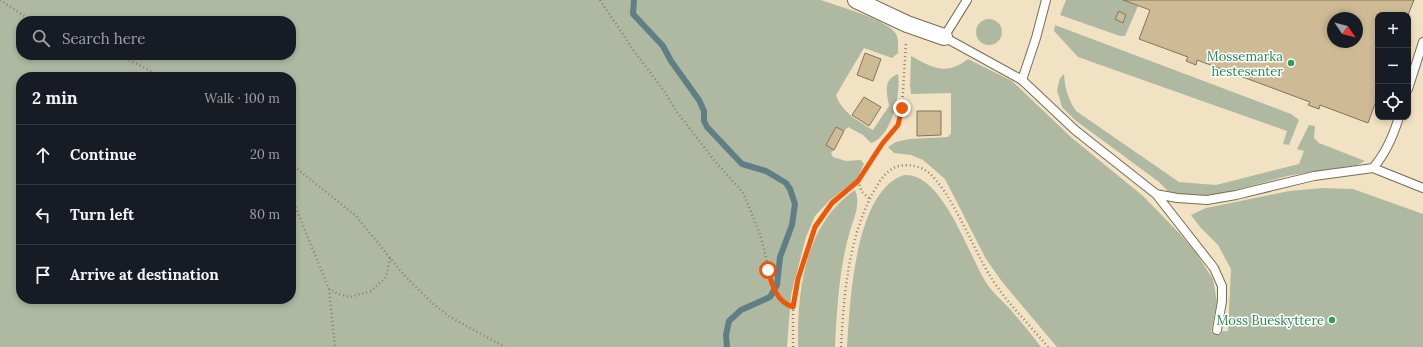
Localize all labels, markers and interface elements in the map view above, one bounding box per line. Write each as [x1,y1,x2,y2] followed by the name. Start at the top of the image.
[1327,12,1363,48] north arrow
[1375,12,1411,120] map controls
[1375,12,1411,48] button: +
[16,16,296,60] search box
[30,27,52,49] icon: search
[62,29,145,48] text: Search here
[1207,48,1283,80] place label: Mossemarka hestesenter
[1375,48,1411,84] button: −
[1286,58,1296,68] marker: Mossemarka hestesenter
[1375,84,1411,120] button: locate
[32,87,78,109] text: 2 min
[204,90,280,107] text: Walk · 100 m
[893,99,911,117] route end
[32,144,54,166] icon: ahead
[70,145,136,164] text: Continue
[250,146,280,163] text: 20 m
[32,204,54,226] icon: left
[70,205,134,224] text: Turn left
[250,206,280,223] text: 80 m
[759,261,777,279] route start
[32,264,54,286] icon: arrive
[70,265,219,284] text: Arrive at destination
[1217,312,1324,329] place label: Moss Bueskyttere
[1327,315,1337,325] marker: Moss Bueskyttere

